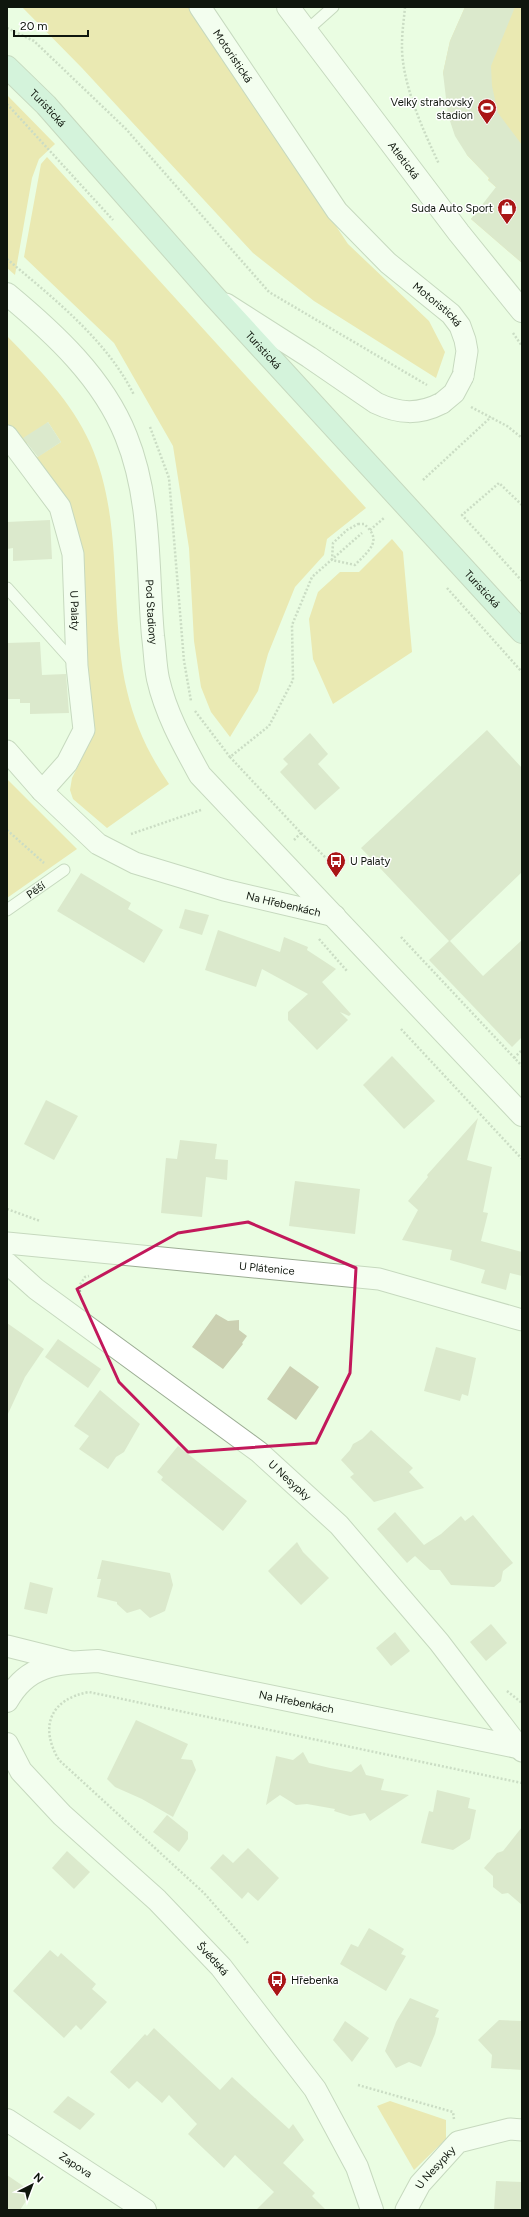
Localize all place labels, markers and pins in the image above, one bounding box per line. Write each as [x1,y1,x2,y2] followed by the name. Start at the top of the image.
[391,96,473,122] place label: Velký strahovský stadion
[476,97,498,125] sports icon: Velký strahovský stadion
[496,197,518,225] shop icon: Suda Auto Sport
[411,202,493,215] place label: Suda Auto Sport
[325,850,347,878] bus stop icon: U Palaty
[350,855,391,868] place label: U Palaty
[266,1969,288,1997] bus stop icon: Hřebenka
[291,1974,338,1987] place label: Hřebenka

